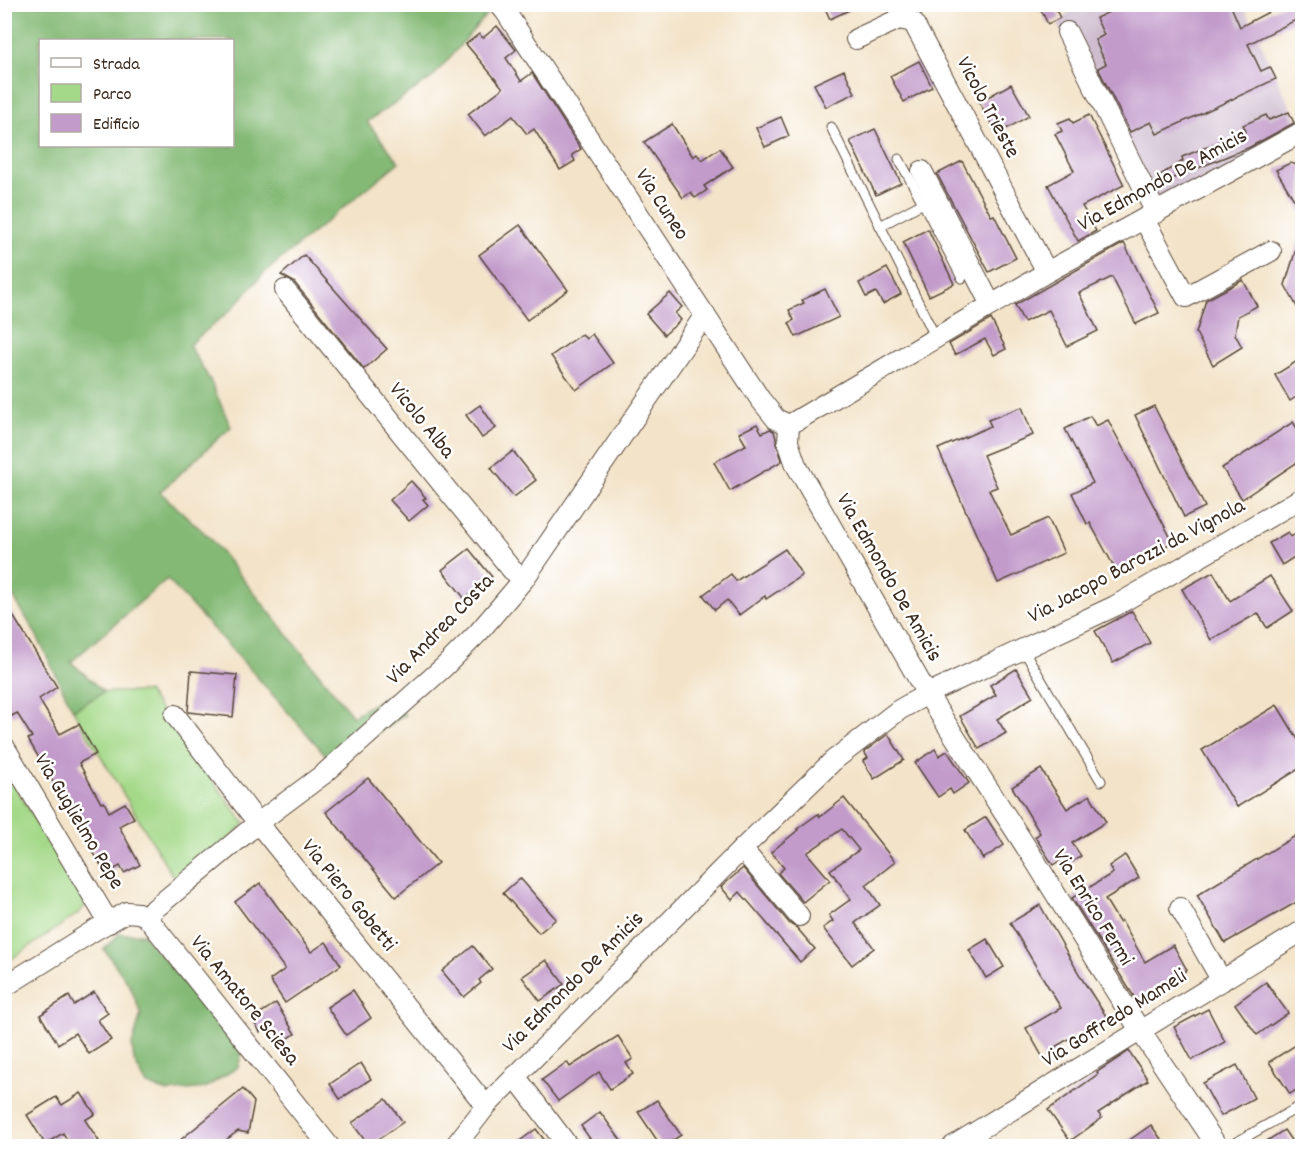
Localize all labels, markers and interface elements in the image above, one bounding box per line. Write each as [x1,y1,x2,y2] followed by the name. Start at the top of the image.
[39,39,234,147] legend
[947,52,1027,164] street label: Vicolo Trieste
[93,53,140,78] text: Strada
[93,83,132,108] text: Parco
[93,113,140,138] text: Edificio
[1072,121,1254,241] street label: Via Edmondo De Amicis
[626,163,696,247] street label: Via Cuneo
[381,376,462,466] street label: Vicolo Alba
[827,488,949,668] street label: Via Edmondo De Amicis
[1023,491,1252,632] street label: Via Jacopo Barozzi da Vignola
[380,567,503,693] street label: Via Andrea Costa
[25,748,131,896] street label: Via Guglielmo Pepe
[293,833,403,959] street label: Via Piero Gobetti
[1044,843,1140,973] street label: Via Enrico Fermi
[496,905,652,1061] street label: Via Edmondo De Amicis
[182,929,307,1073] street label: Via Amatore Sciesa
[1036,962,1194,1076] street label: Via Goffredo Mameli

